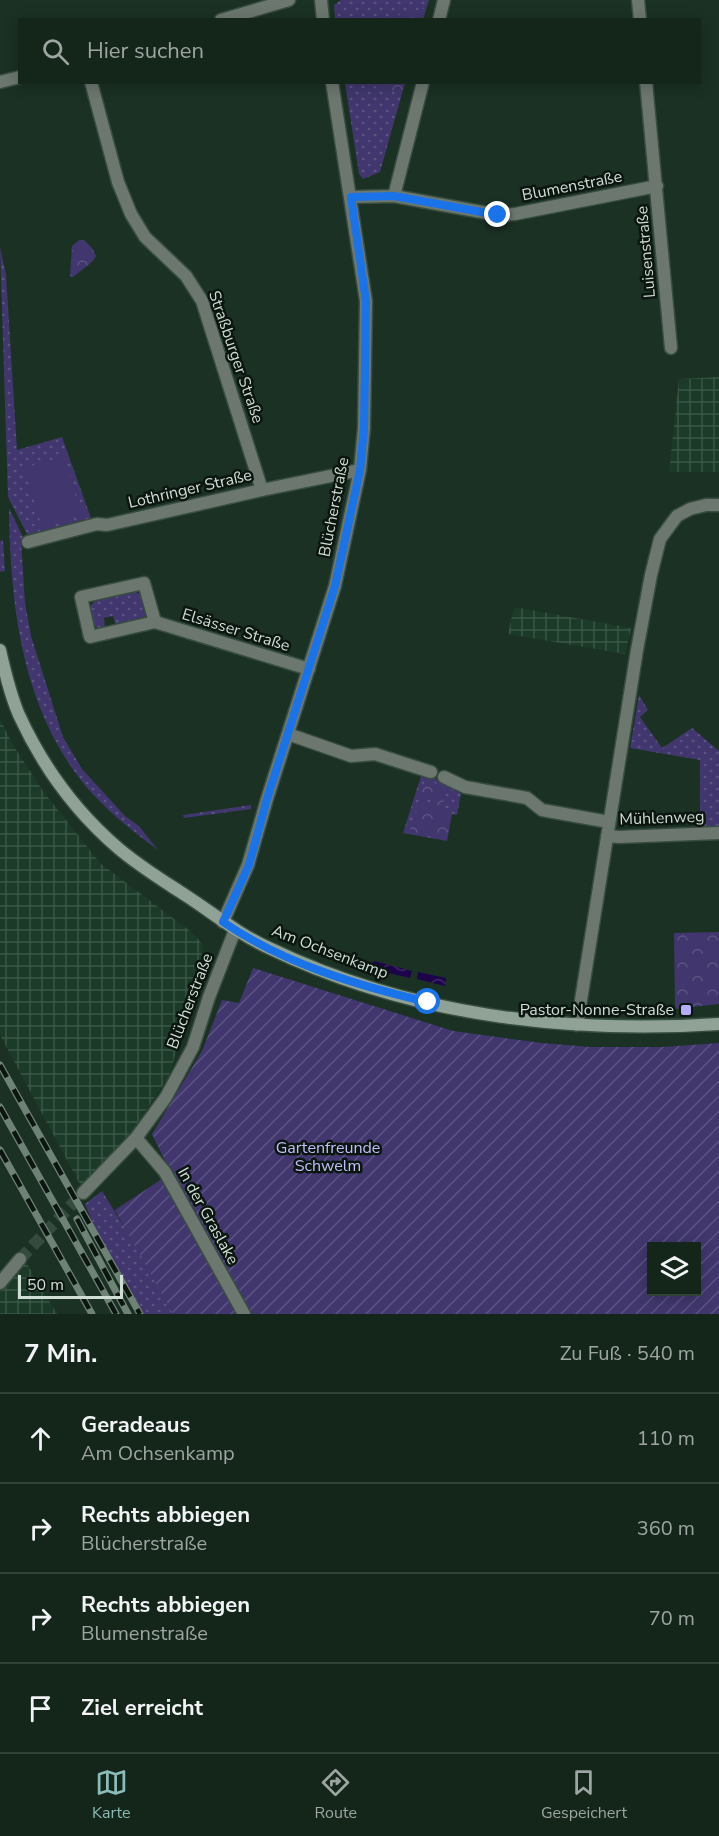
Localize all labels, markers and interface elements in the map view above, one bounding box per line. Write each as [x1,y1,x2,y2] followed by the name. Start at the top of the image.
[18,18,701,84] search box
[39,35,72,68] icon: search
[87,36,204,66] text: Hier suchen
[520,166,624,206] street label: Blumenstraße
[484,201,510,227] route end
[631,205,661,299] street label: Luisenstraße
[203,288,269,426] street label: Straßburger Straße
[314,455,354,559] street label: Blücherstraße
[126,464,254,514] street label: Lothringer Straße
[179,603,293,657] street label: Elsässer Straße
[619,806,705,830] street label: Mühlenweg
[269,920,391,984] street label: Am Ochsenkamp
[162,950,218,1052] street label: Blücherstraße
[414,988,440,1014] route start
[520,999,674,1021] place label: Pastor-Nonne-Straße
[679,1003,693,1017] marker: Pastor-Nonne-Straße
[276,1137,380,1177] park label: Gartenfreunde Schwelm
[172,1163,244,1269] street label: In der Graslake
[647,1242,701,1296] map controls
[647,1242,701,1296] button: layers
[18,1272,123,1300] scale bar
[27,1274,64,1296] text: 50 m
[24,1336,97,1371] text: 7 Min.
[560,1340,695,1367] text: Zu Fuß · 540 m
[81,1410,190,1440] text: Geradeaus
[24,1422,57,1455] icon: ahead
[637,1425,695,1452] text: 110 m
[81,1440,235,1467] text: Am Ochsenkamp
[81,1500,250,1530] text: Rechts abbiegen
[24,1512,57,1545] icon: right
[637,1515,695,1542] text: 360 m
[81,1530,207,1557] text: Blücherstraße
[81,1590,250,1620] text: Rechts abbiegen
[24,1602,57,1635] icon: right
[649,1605,695,1632] text: 70 m
[81,1620,208,1647] text: Blumenstraße
[24,1692,57,1725] icon: arrive
[81,1693,203,1723] text: Ziel erreicht
[92,1766,131,1824] tab: Karte
[315,1766,357,1824] tab: Route
[541,1766,627,1824] tab: Gespeichert

